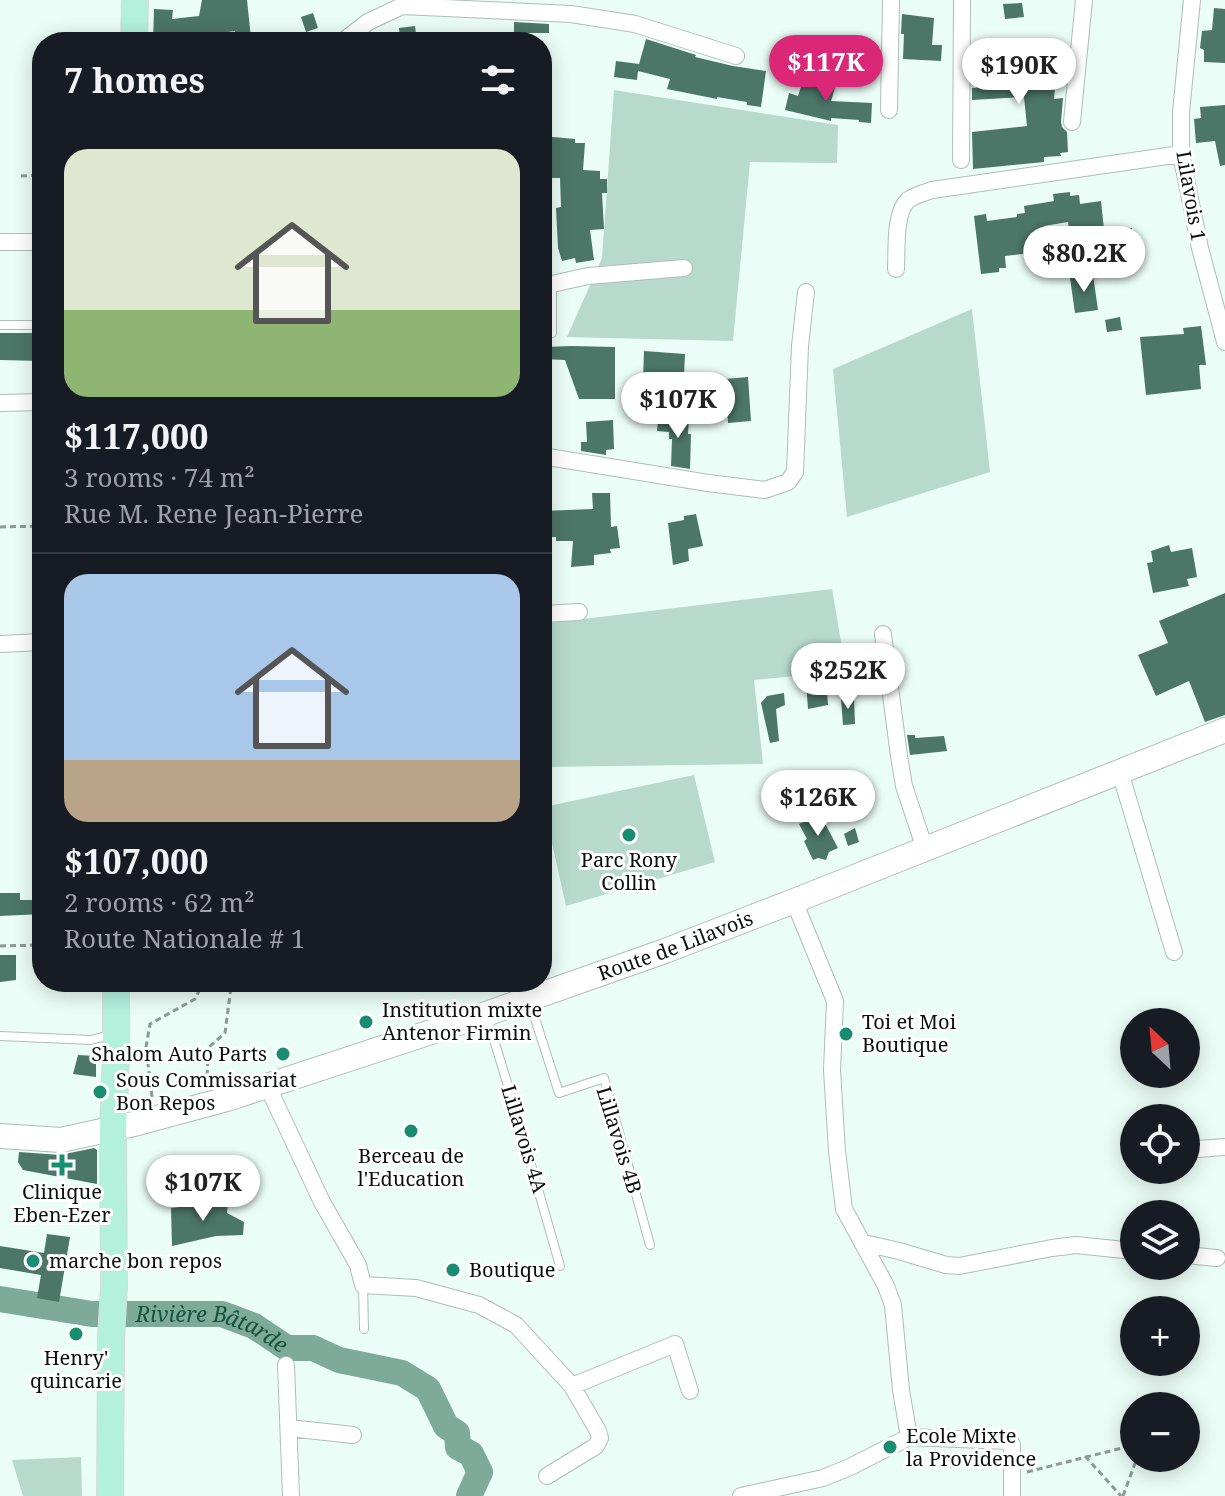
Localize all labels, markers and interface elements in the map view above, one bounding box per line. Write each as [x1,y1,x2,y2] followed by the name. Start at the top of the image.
[770,35,882,103] pin: $117K
[963,38,1075,106] pin: $190K
[787,43,865,79] text: $117K
[980,46,1058,82] text: $190K
[64,57,205,103] text: 7 homes
[476,58,520,102] icon: filters
[1170,149,1213,243] street label: Lilavois 1
[220,201,364,345] icon: home
[1019,226,1149,294] pin: $80.2K
[1041,234,1127,270] text: $80.2K
[622,372,734,440] pin: $107K
[639,380,717,416] text: $107K
[64,413,208,459] text: $117,000
[64,459,255,495] text: 3 rooms · 74 m²
[64,495,363,531] text: Rue M. Rene Jean-Pierre
[220,626,364,770] icon: home
[792,643,904,711] pin: $252K
[809,651,887,687] text: $252K
[762,770,874,838] pin: $126K
[779,778,857,814] text: $126K
[620,826,638,844] marker: Parc Rony Collin
[64,838,208,884] text: $107,000
[581,846,678,896] place label: Parc Rony Collin
[64,884,255,920] text: 2 rooms · 62 m²
[594,904,757,987] street label: Route de Lilavois
[64,920,305,956] text: Route Nationale # 1
[382,996,542,1046] place label: Institution mixte Antenor Firmin
[862,1008,957,1058] place label: Toi et Moi Boutique
[1120,1008,1200,1088] north arrow
[1120,1008,1200,1472] map controls
[357,1013,375,1031] marker: Institution mixte Antenor Firmin
[837,1025,855,1043] marker: Toi et Moi Boutique
[91,1040,267,1067] place label: Shalom Auto Parts
[274,1045,292,1063] marker: Shalom Auto Parts
[116,1066,297,1116] place label: Sous Commissariat Bon Repos
[495,1082,554,1197] street label: Lillavois 4A
[91,1083,109,1101] marker: Sous Commissariat Bon Repos
[590,1083,649,1197] street label: Lillavois 4B
[1120,1104,1200,1184] button: locate
[402,1122,420,1140] marker: Berceau de l'Education
[357,1142,465,1192] place label: Berceau de l'Education
[51,1154,73,1176] marker: Clinique Eben-Ezer
[147,1155,259,1223] pin: $107K
[164,1163,242,1199] text: $107K
[13,1178,111,1228] place label: Clinique Eben-Ezer
[1120,1200,1200,1280] button: layers
[49,1247,222,1274] place label: marche bon repos
[24,1252,42,1270] marker: marche bon repos
[469,1256,555,1283] place label: Boutique
[444,1261,462,1279] marker: Boutique
[1120,1296,1200,1376] button: +
[134,1298,295,1359] water label: Rivière Bâtarde
[67,1325,85,1343] marker: Henry' quincarie
[30,1344,122,1394] place label: Henry' quincarie
[1120,1392,1200,1472] button: −
[906,1422,1036,1472] place label: Ecole Mixte la Providence
[881,1438,899,1456] marker: Ecole Mixte la Providence

